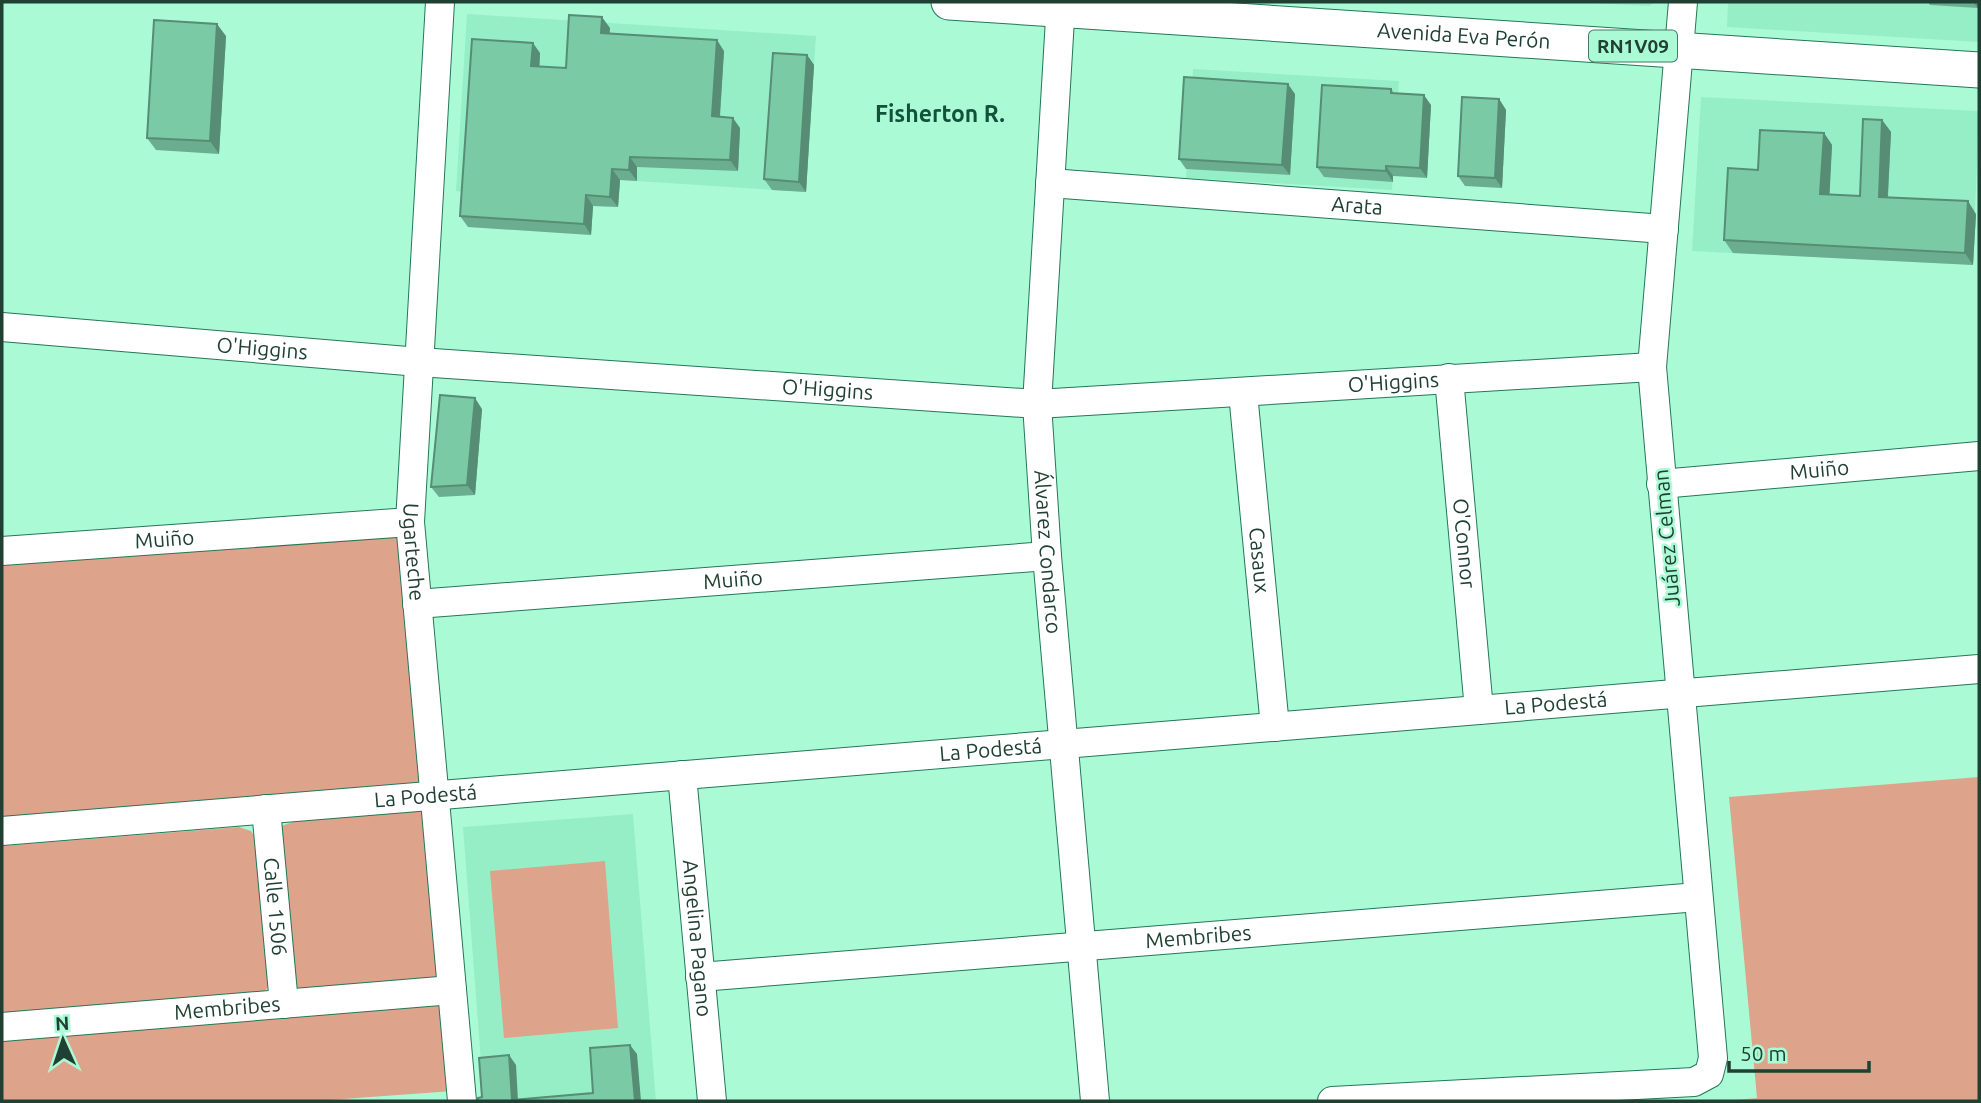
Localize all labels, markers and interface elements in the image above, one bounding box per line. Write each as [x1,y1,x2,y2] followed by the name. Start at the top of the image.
[1377,17,1551,53] street label: Avenida Eva Perón
[1589,30,1677,61] road number: RN1V09
[875,101,1005,126] district label: Fisherton R.
[1331,191,1384,219] street label: Arata
[216,332,309,364] street label: O'Higgins
[1347,367,1440,396] street label: O'Higgins
[781,374,874,404] street label: O'Higgins
[1789,454,1850,484] street label: Muiño
[1648,468,1684,608] street label: Juárez Celman
[1030,469,1067,635] street label: Álvarez Condarco
[1449,497,1481,589] street label: O'Connor
[399,502,430,602] street label: Ugarteche
[134,524,195,553] street label: Muiño
[1245,526,1275,595] street label: Casaux
[702,565,764,593] street label: Muiño
[1503,687,1608,719] street label: La Podestá
[938,733,1043,765] street label: La Podestá
[373,779,478,811] street label: La Podestá
[260,856,292,957] street label: Calle 1506
[679,858,717,1018] street label: Angelina Pagano
[1144,920,1252,952] street label: Membribes
[173,991,281,1024] street label: Membribes
[28,1005,98,1075] north arrow
[54,1012,70,1034] text: N
[1729,1030,1869,1074] scale bar
[1740,1041,1787,1065] text: 50 m

